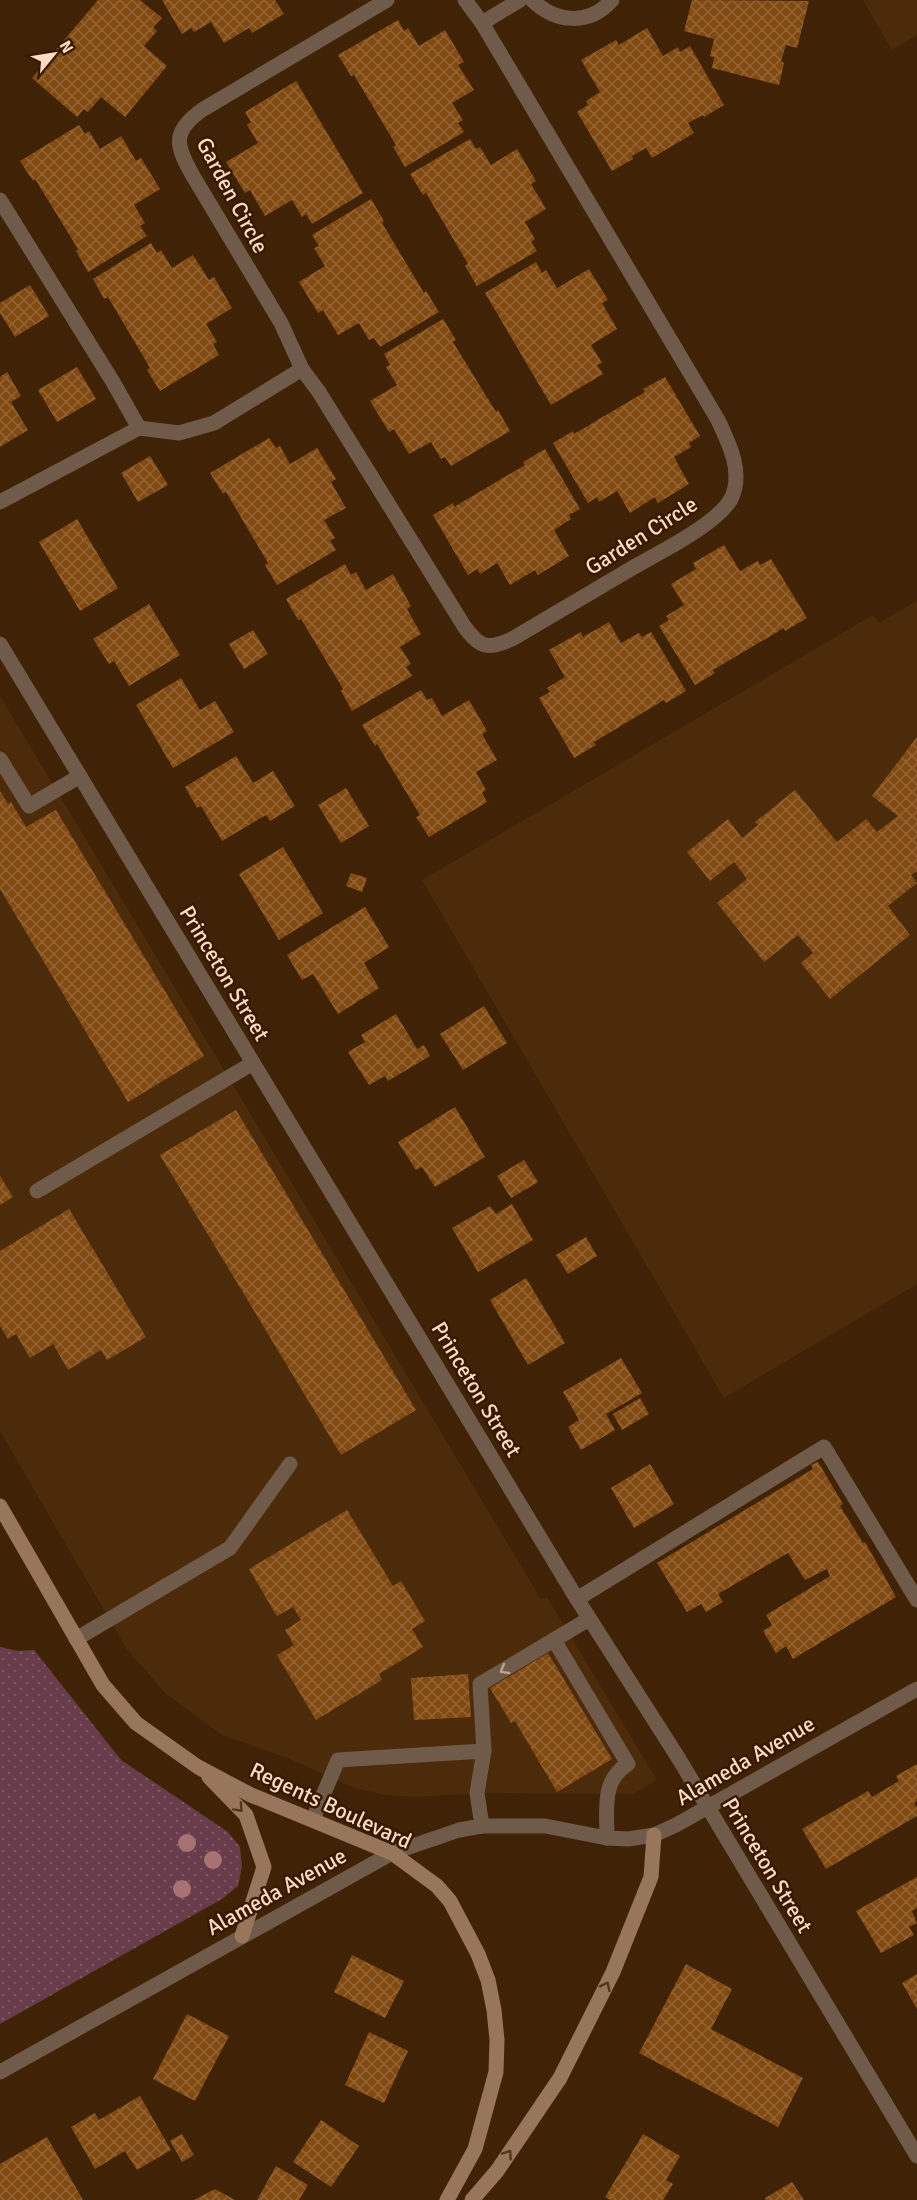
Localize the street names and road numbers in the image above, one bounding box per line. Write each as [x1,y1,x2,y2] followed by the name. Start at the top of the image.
[191,133,274,258] street label: Garden Circle
[580,490,702,581] street label: Garden Circle
[174,901,276,1046] street label: Princeton Street
[426,1317,528,1462] street label: Princeton Street
[671,1710,820,1811] street label: Alameda Avenue
[246,1756,416,1855] street label: Regents Boulevard
[717,1793,819,1938] street label: Princeton Street
[202,1842,351,1941] street label: Alameda Avenue

